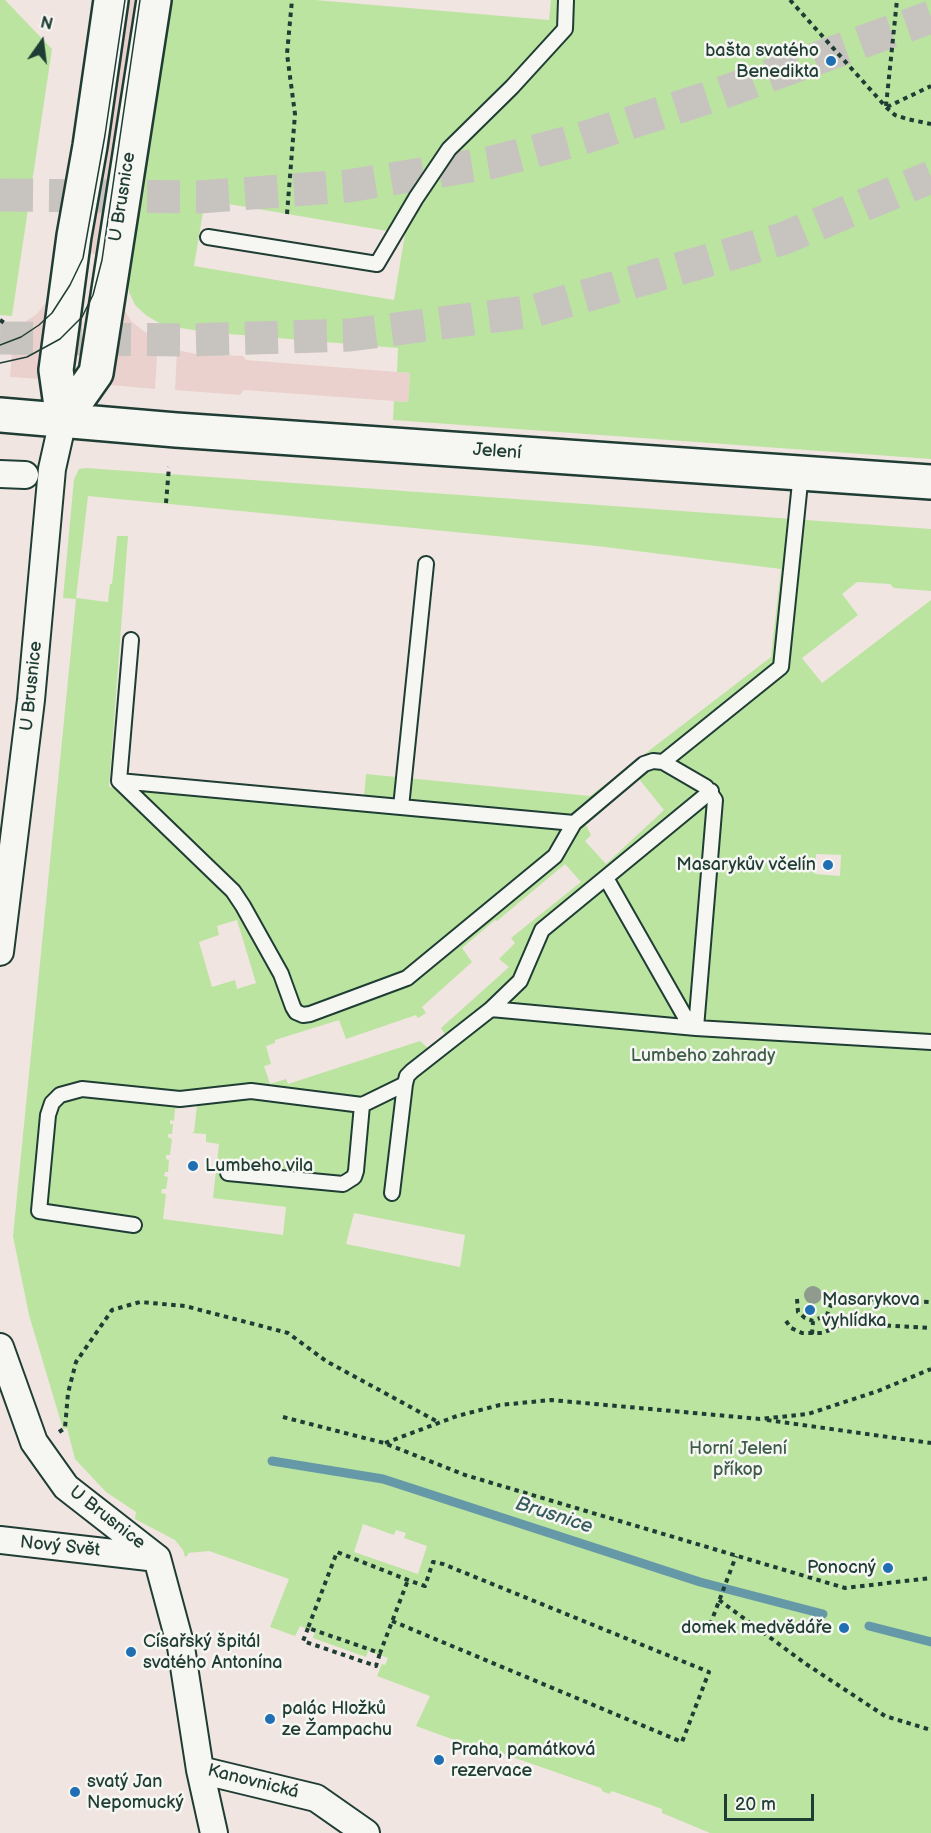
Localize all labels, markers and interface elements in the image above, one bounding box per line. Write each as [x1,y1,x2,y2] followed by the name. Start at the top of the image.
[12,12,72,72] north arrow
[38,13,55,35] text: N
[705,40,819,82] place label: bašta svatého Benedikta
[824,54,838,68] marker: bašta svatého Benedikta
[105,151,141,243] street label: U Brusnice
[472,440,522,464] street label: Jelení
[17,640,47,732] street label: U Brusnice
[676,854,816,876] place label: Masarykův včelín
[821,858,835,872] marker: Masarykův včelín
[631,1045,775,1067] park label: Lumbeho zahrady
[205,1155,313,1177] place label: Lumbeho vila
[186,1159,200,1173] marker: Lumbeho vila
[822,1289,920,1332] place label: Masarykova vyhlídka
[803,1303,817,1317] marker: Masarykova vyhlídka
[689,1438,787,1480] park label: Horní Jelení příkop
[65,1482,149,1554] street label: U Brusnice
[512,1492,596,1540] water label: Brusnice
[19,1532,101,1562] street label: Nový Svět
[807,1557,876,1579] place label: Ponocný
[881,1561,895,1575] marker: Ponocný
[681,1617,832,1639] place label: domek medvědáře
[837,1621,851,1635] marker: domek medvědáře
[143,1631,283,1674] place label: Císařský špitál svatého Antonína
[124,1645,138,1659] marker: Císařský špitál svatého Antonína
[282,1698,392,1740] place label: palác Hložků ze Žampachu
[263,1712,277,1726] marker: palác Hložků ze Žampachu
[451,1739,595,1782] place label: Praha, památková rezervace
[432,1753,446,1767] marker: Praha, památková rezervace
[205,1760,301,1804] street label: Kanovnická
[87,1771,184,1814] place label: svatý Jan Nepomucký
[727,1782,817,1820] scale bar
[68,1785,82,1799] marker: svatý Jan Nepomucký
[735,1794,776,1815] text: 20 m

